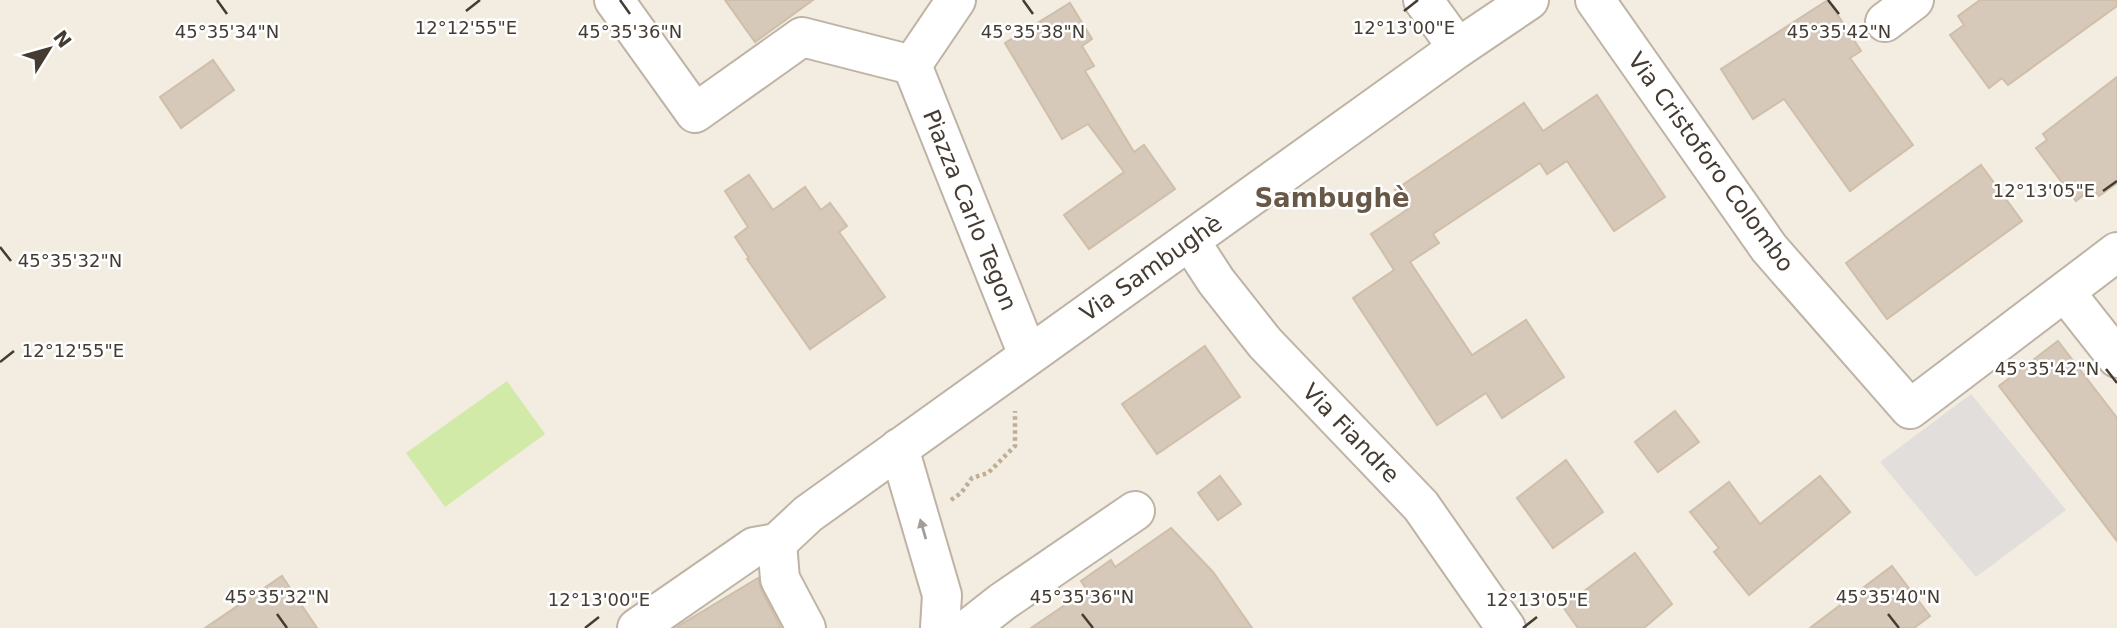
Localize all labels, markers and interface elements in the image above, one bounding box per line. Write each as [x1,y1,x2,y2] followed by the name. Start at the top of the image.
[14,14,84,84] north arrow
[415,17,517,38] text: 12°12'55"E
[1353,17,1455,38] text: 12°13'00"E
[175,21,279,42] text: 45°35'34"N
[578,21,682,42] text: 45°35'36"N
[981,21,1085,42] text: 45°35'38"N
[1787,21,1891,42] text: 45°35'42"N
[49,26,76,52] text: N
[1623,47,1799,277] street label: Via Cristoforo Colombo
[918,106,1022,314] street label: Piazza Carlo Tegon
[1993,180,2095,201] text: 12°13'05"E
[1254,183,1410,213] district label: Sambughè
[1075,210,1227,326] street label: Via Sambughè
[18,250,122,271] text: 45°35'32"N
[22,340,124,361] text: 12°12'55"E
[1995,358,2099,379] text: 45°35'42"N
[1297,378,1405,488] street label: Via Fiandre
[917,519,927,540] one-way arrow
[225,586,329,607] text: 45°35'32"N
[1030,586,1134,607] text: 45°35'36"N
[1836,586,1940,607] text: 45°35'40"N
[548,589,650,610] text: 12°13'00"E
[1486,589,1588,610] text: 12°13'05"E

